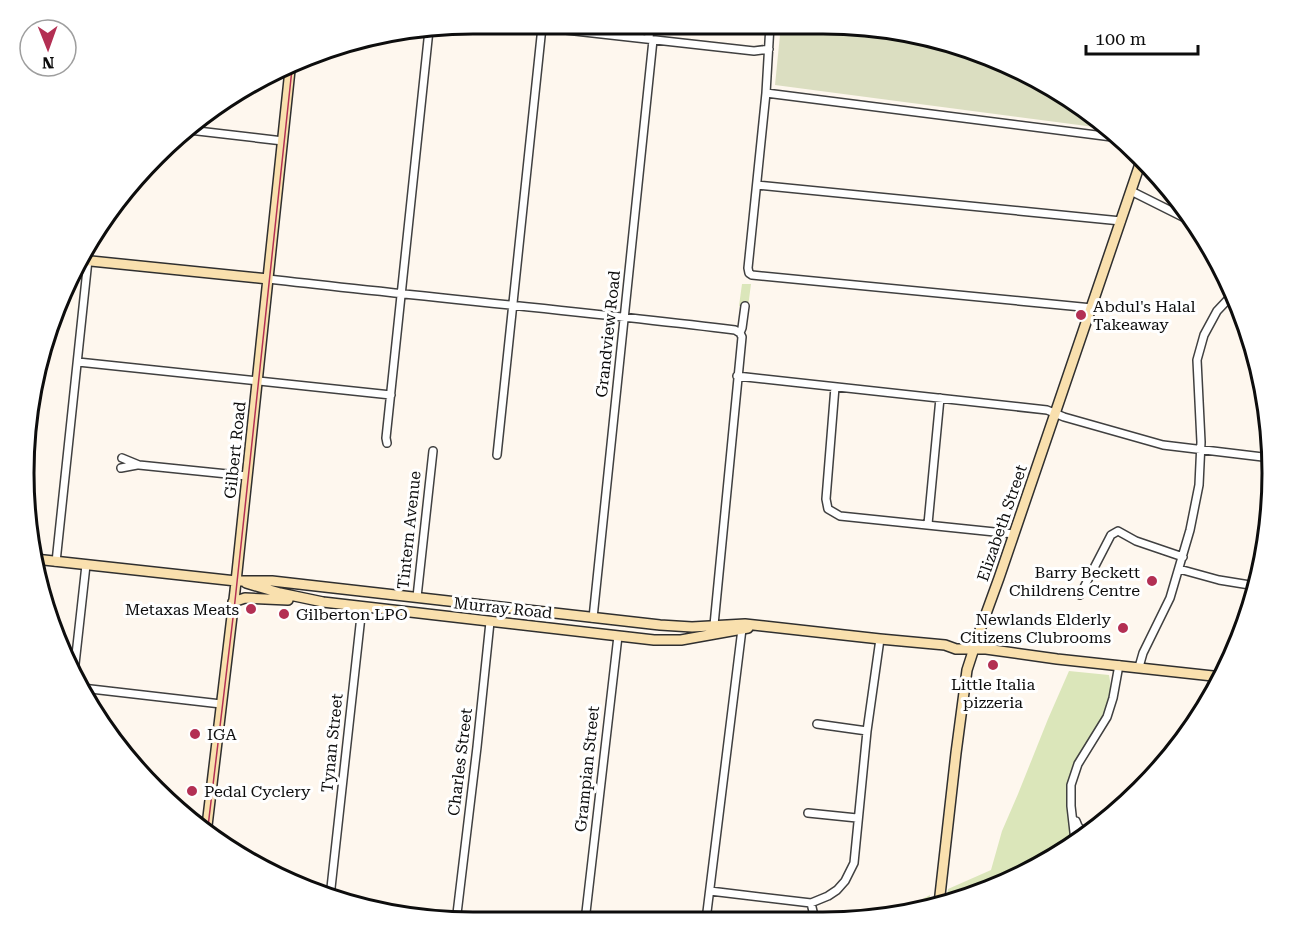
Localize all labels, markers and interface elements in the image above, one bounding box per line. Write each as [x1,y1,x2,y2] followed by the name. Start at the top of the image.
[18,18,78,78] north arrow
[1086,18,1198,56] scale bar
[1095,28,1146,49] text: 100 m
[42,53,55,72] text: N
[592,269,624,399] street label: Grandview Road
[1093,297,1195,334] place label: Abdul's Halal Takeaway
[1074,308,1088,322] marker: Abdul's Halal Takeaway
[220,400,250,500] street label: Gilbert Road
[973,462,1031,584] street label: Elizabeth Street
[393,470,425,590] street label: Tintern Avenue
[1009,563,1140,600] place label: Barry Beckett Childrens Centre
[1145,574,1159,588] marker: Barry Beckett Childrens Centre
[453,593,553,623] street label: Murray Road
[125,600,239,619] place label: Metaxas Meats
[244,602,258,616] marker: Metaxas Meats
[296,605,408,624] place label: Gilberton LPO
[277,607,291,621] marker: Gilberton LPO
[960,610,1112,647] place label: Newlands Elderly Citizens Clubrooms
[1116,621,1130,635] marker: Newlands Elderly Citizens Clubrooms
[986,658,1000,672] marker: Little Italia pizzeria
[951,675,1035,712] place label: Little Italia pizzeria
[317,693,347,793] street label: Tynan Street
[571,705,603,833] street label: Grampian Street
[444,707,476,817] street label: Charles Street
[207,725,238,744] place label: IGA
[188,727,202,741] marker: IGA
[204,782,311,801] place label: Pedal Cyclery
[185,784,199,798] marker: Pedal Cyclery

